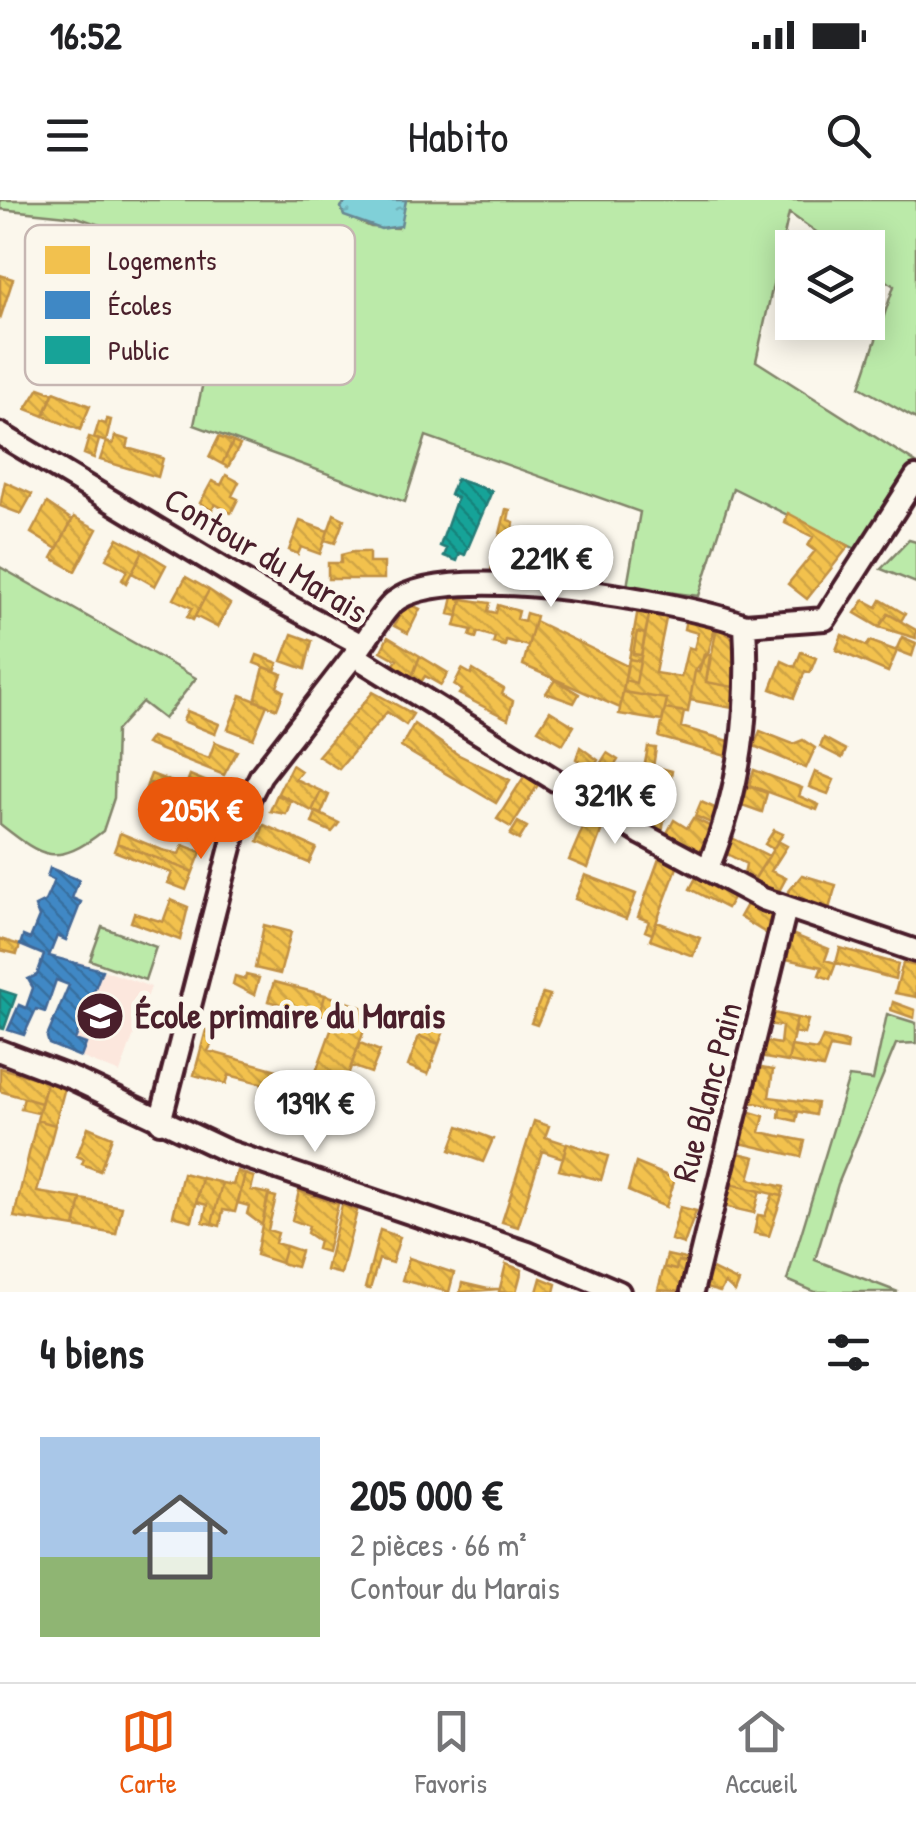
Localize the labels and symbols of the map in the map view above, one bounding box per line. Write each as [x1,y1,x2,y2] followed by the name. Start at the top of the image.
[25,225,355,385] legend
[108,241,217,279] text: Logements
[108,286,172,324] text: Écoles
[108,331,169,369] text: Public
[156,475,377,634] street label: Contour du Marais
[470,525,632,610] pin: 221K €
[534,762,696,847] pin: 321K €
[120,777,282,862] pin: 205K €
[74,990,126,1042] school or university icon: École primaire du Marais
[135,992,446,1040] place label: École primaire du Marais
[660,997,753,1187] street label: Rue Blanc Pain
[234,1070,396,1155] pin: 139K €

